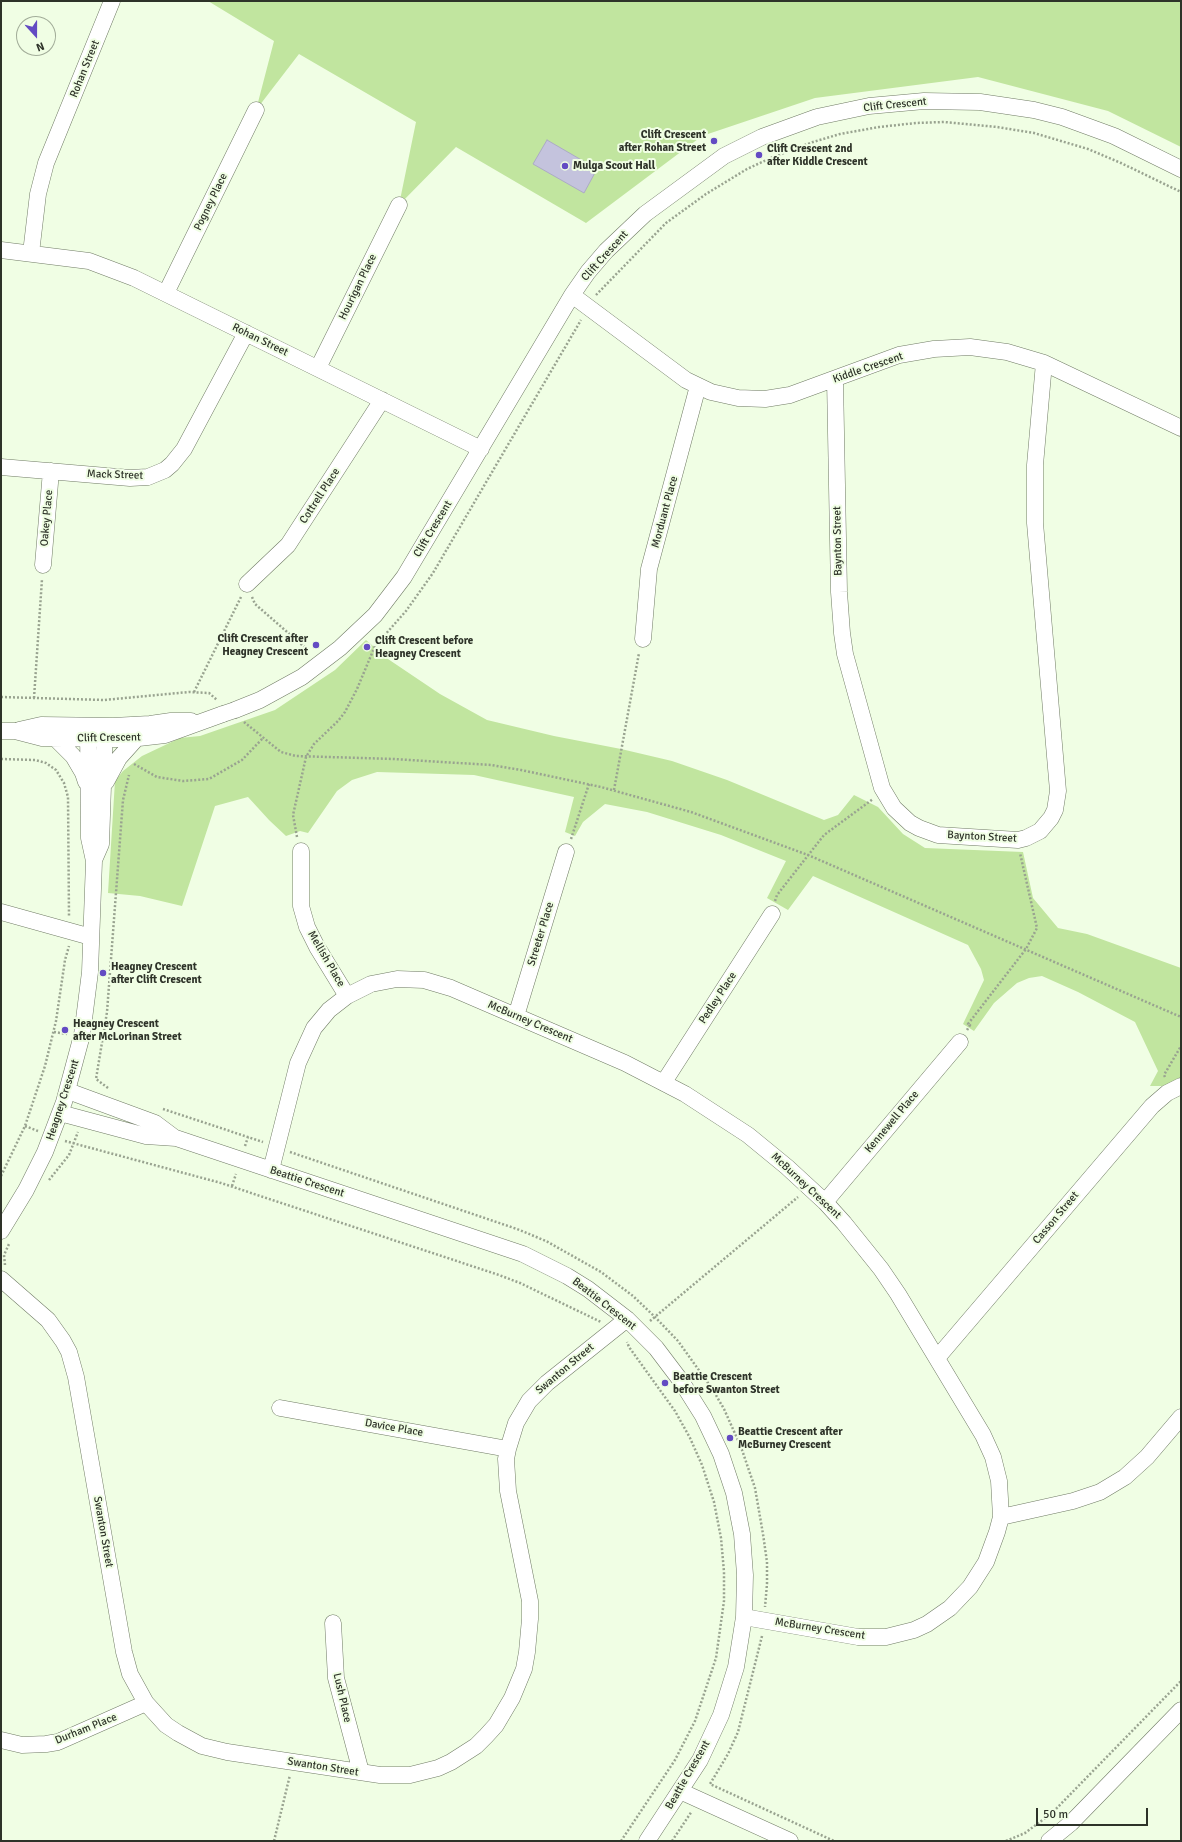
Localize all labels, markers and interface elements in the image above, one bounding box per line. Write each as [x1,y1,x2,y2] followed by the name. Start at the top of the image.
[16,16,56,56] north arrow
[67,38,103,100] street label: Rohan Street
[34,39,46,54] text: N
[863,95,927,115] street label: Clift Crescent
[619,128,706,154] place label: Clift Crescent after Rohan Street
[709,136,719,146] marker: Clift Crescent after Rohan Street
[767,142,868,168] place label: Clift Crescent 2nd after Kiddle Crescent
[754,150,764,160] marker: Clift Crescent 2nd after Kiddle Crescent
[573,159,655,173] place label: Mulga Scout Hall
[560,161,570,171] marker: Mulga Scout Hall
[191,171,231,233] street label: Pogney Place
[579,228,631,284] street label: Clift Crescent
[336,252,380,322] street label: Hourigan Place
[230,321,290,359] street label: Rohan Street
[831,350,905,386] street label: Kiddle Crescent
[297,466,343,526] street label: Cottrell Place
[87,467,143,483] street label: Mack Street
[649,475,681,549] street label: Morduant Place
[38,489,56,547] street label: Oakey Place
[411,498,455,560] street label: Clift Crescent
[831,506,845,576] street label: Baynton Street
[217,632,308,658] place label: Clift Crescent after Heagney Crescent
[375,634,473,660] place label: Clift Crescent before Heagney Crescent
[311,640,321,650] marker: Clift Crescent after Heagney Crescent
[362,642,372,652] marker: Clift Crescent before Heagney Crescent
[77,731,141,745] street label: Clift Crescent
[947,829,1017,845] street label: Baynton Street
[525,900,557,968] street label: Streeter Place
[305,929,347,989] street label: Mellish Place
[111,960,202,986] place label: Heagney Crescent after Clift Crescent
[98,968,108,978] marker: Heagney Crescent after Clift Crescent
[696,970,740,1026] street label: Pedley Place
[486,998,574,1046] street label: McBurney Crescent
[73,1017,182,1043] place label: Heagney Crescent after McLorinan Street
[60,1025,70,1035] marker: Heagney Crescent after McLorinan Street
[44,1058,82,1142] street label: Heagney Crescent
[862,1088,922,1156] street label: Kennewell Place
[768,1150,844,1222] street label: McBurney Crescent
[268,1164,346,1200] street label: Beattie Crescent
[1030,1189,1082,1247] street label: Casson Street
[569,1275,639,1333] street label: Beattie Crescent
[533,1341,597,1397] street label: Swanton Street
[673,1370,780,1396] place label: Beattie Crescent before Swanton Street
[660,1378,670,1388] marker: Beattie Crescent before Swanton Street
[364,1416,424,1440] street label: Davice Place
[738,1425,843,1451] place label: Beattie Crescent after McBurney Crescent
[725,1433,735,1443] marker: Beattie Crescent after McBurney Crescent
[90,1495,116,1569] street label: Swanton Street
[774,1615,866,1643] street label: McBurney Crescent
[330,1672,354,1724] street label: Lush Place
[53,1711,119,1747] street label: Durham Place
[663,1738,713,1812] street label: Beattie Crescent
[286,1755,360,1779] street label: Swanton Street
[1038,1800,1150,1826] scale bar
[1043,1807,1068,1822] text: 50 m

